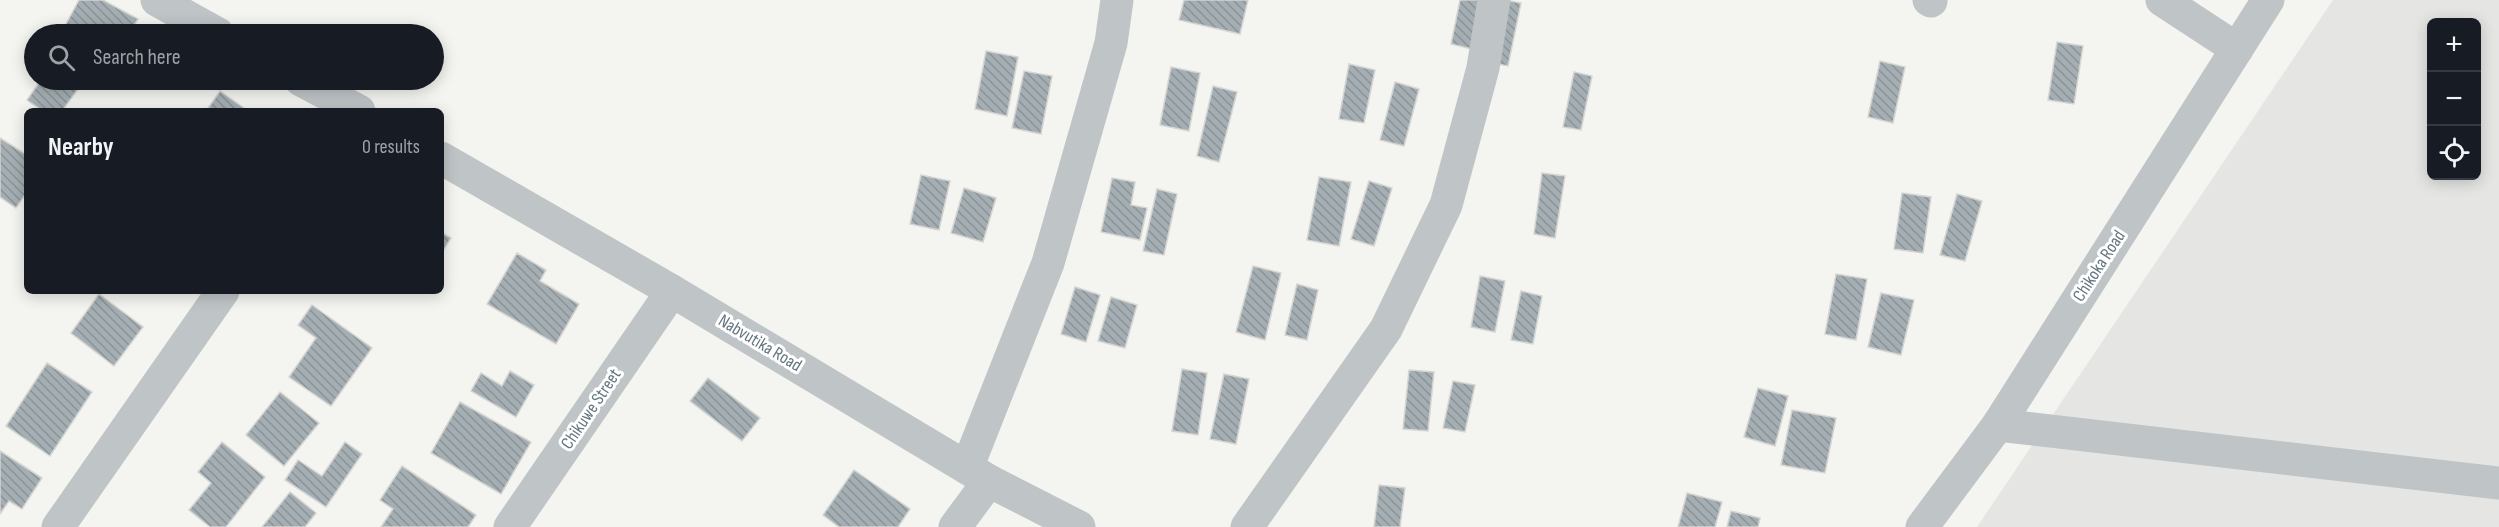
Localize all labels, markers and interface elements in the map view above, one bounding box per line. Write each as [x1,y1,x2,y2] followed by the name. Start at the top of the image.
[2427,18,2481,180] map controls
[2427,18,2481,72] button: +
[24,24,444,90] search box
[45,41,78,74] icon: search
[93,44,180,71] text: Search here
[2427,72,2481,126] button: −
[2427,126,2481,180] button: locate
[48,132,114,163] text: Nearby
[362,135,420,159] text: 0 results
[2068,227,2130,305] street label: Chikoka Road
[715,310,805,376] street label: Nabvutika Road
[556,364,626,453] street label: Chikuwe Street

